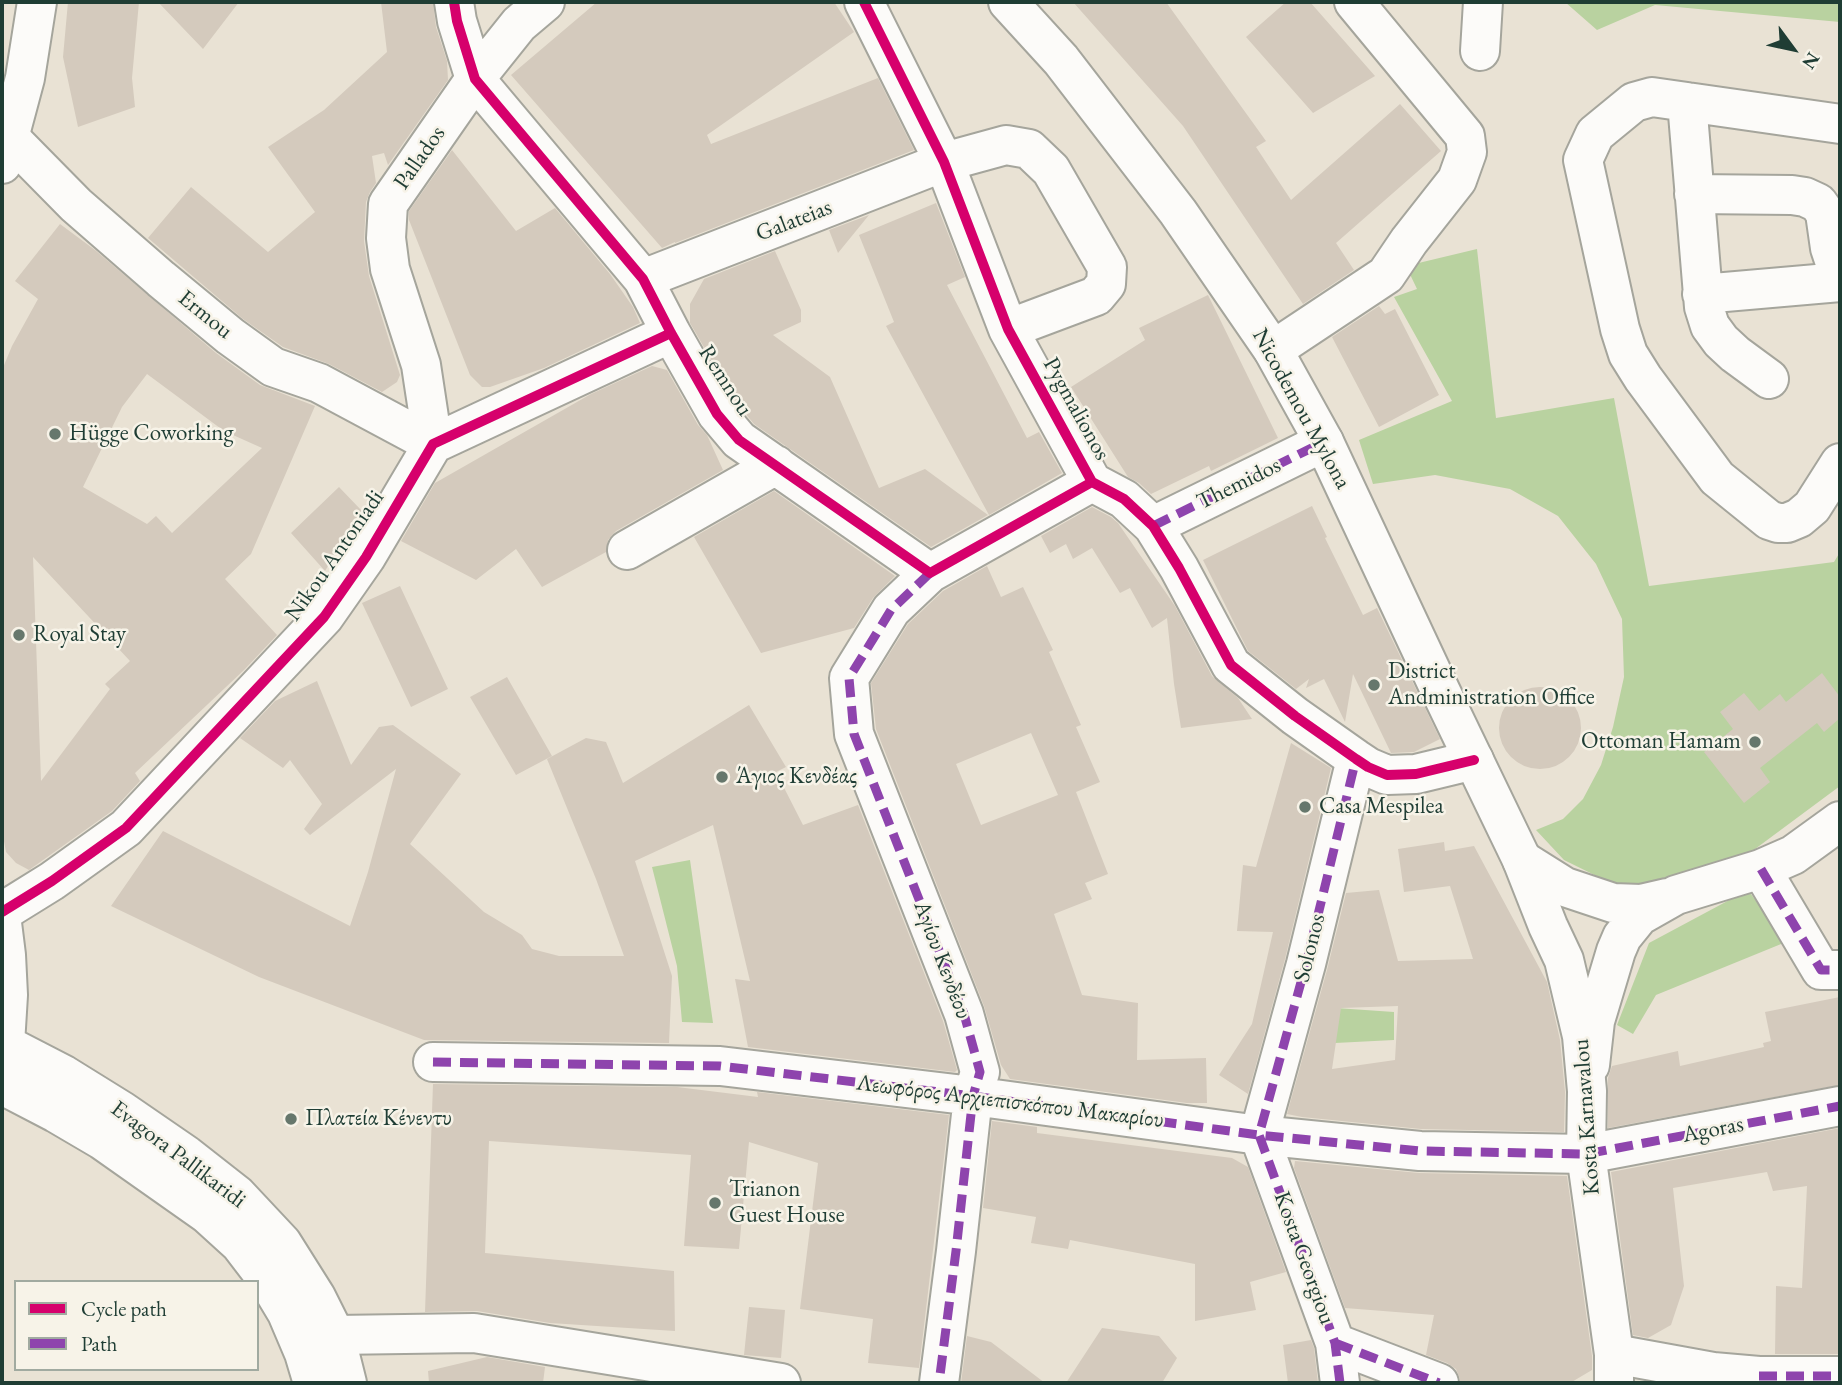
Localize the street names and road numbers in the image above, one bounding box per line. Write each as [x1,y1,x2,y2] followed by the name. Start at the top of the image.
[388,121,452,195] street label: Pallados
[752,194,836,248] street label: Galateias
[172,285,238,345] street label: Ermou
[1246,324,1356,494] street label: Nicodemou Mylona
[692,340,758,422] street label: Remnou
[1036,353,1116,465] street label: Pygmalionos
[1192,452,1286,516] street label: Themidos
[280,485,390,627] street label: Nikou Antoniadi
[907,897,977,1023] street label: Αγίου Κενδέου
[1288,911,1332,985] street label: Solonos
[1568,1038,1606,1196] street label: Kosta Karnavalou
[855,1069,1165,1135] street label: Λεωφόρος Αρχιεπισκόπου Μακαρίου
[105,1095,251,1215] street label: Evagora Pallikaridi
[1680,1111,1746,1149] street label: Agoras
[1267,1188,1341,1328] street label: Kosta Georgiou

